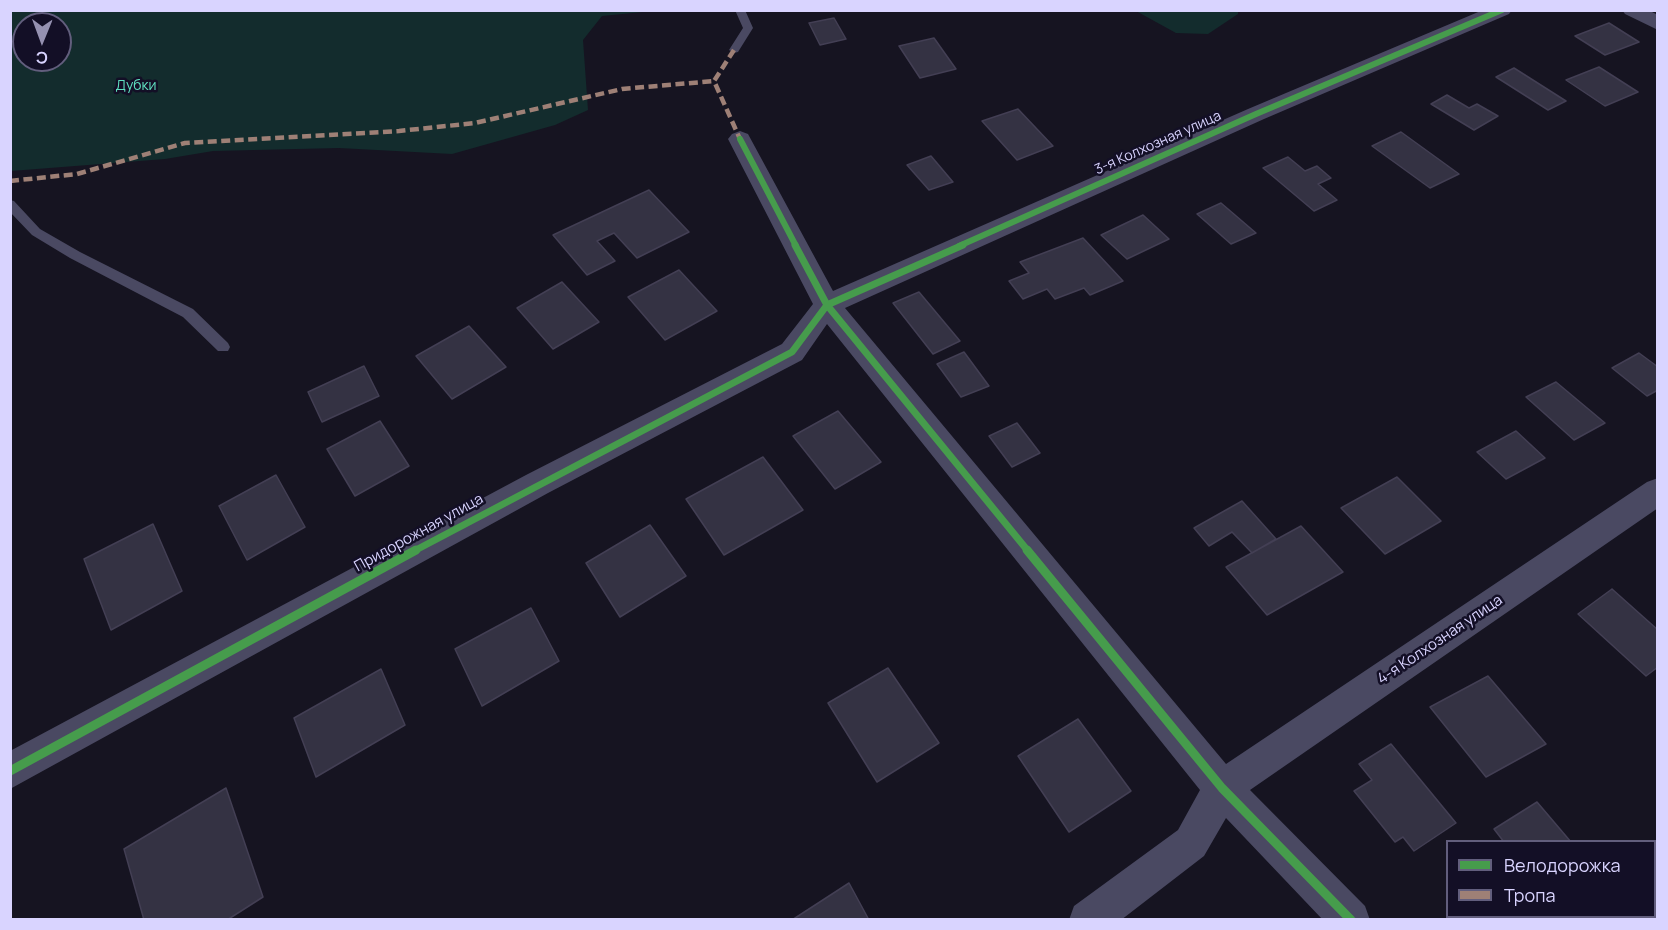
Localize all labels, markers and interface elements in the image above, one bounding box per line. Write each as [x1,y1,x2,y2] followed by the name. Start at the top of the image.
[12,12,72,72] north arrow
[36,47,48,69] text: С
[116,78,156,94] park label: Дубки
[1092,108,1224,178] street label: 3-я Колхозная улица
[351,490,487,576] street label: Придорожная улица
[1374,591,1506,689] street label: 4-я Колхозная улица
[1446,840,1656,918] legend
[1504,853,1621,877] text: Велодорожка
[1504,883,1555,907] text: Тропа

